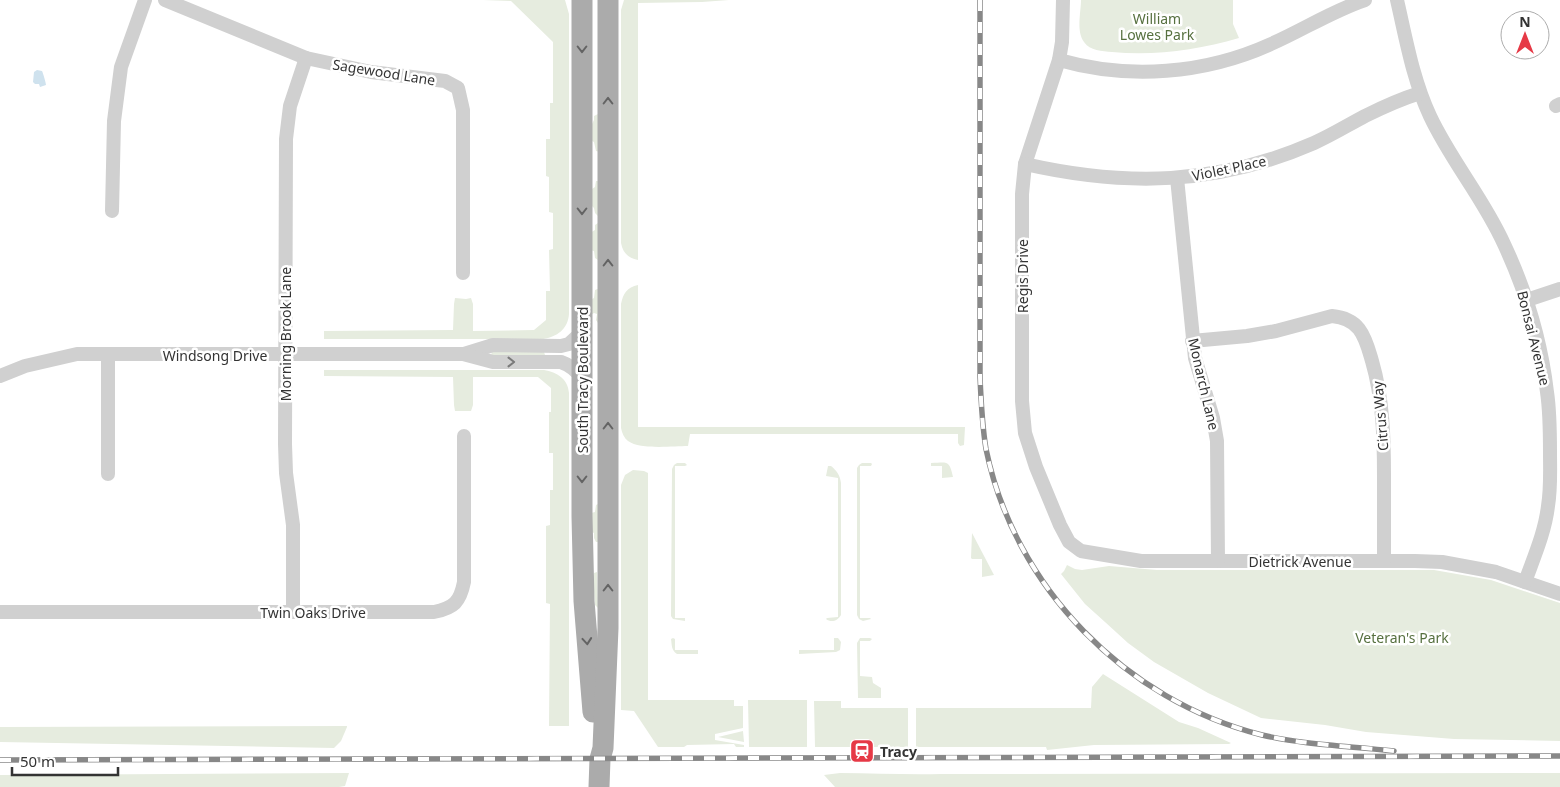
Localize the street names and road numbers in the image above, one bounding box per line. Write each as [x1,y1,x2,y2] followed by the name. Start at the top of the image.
[331,55,437,90] street label: Sagewood Lane
[1190,151,1268,185] street label: Violet Place
[1013,239,1032,313] street label: Regis Drive
[276,267,295,401] street label: Morning Brook Lane
[1513,289,1555,388] street label: Bonsai Avenue
[573,307,592,453] street label: South Tracy Boulevard
[1184,336,1224,432] street label: Monarch Lane
[163,346,267,365] street label: Windsong Drive
[1367,379,1393,452] street label: Citrus Way
[1248,552,1352,571] street label: Dietrick Avenue
[260,603,366,622] street label: Twin Oaks Drive

